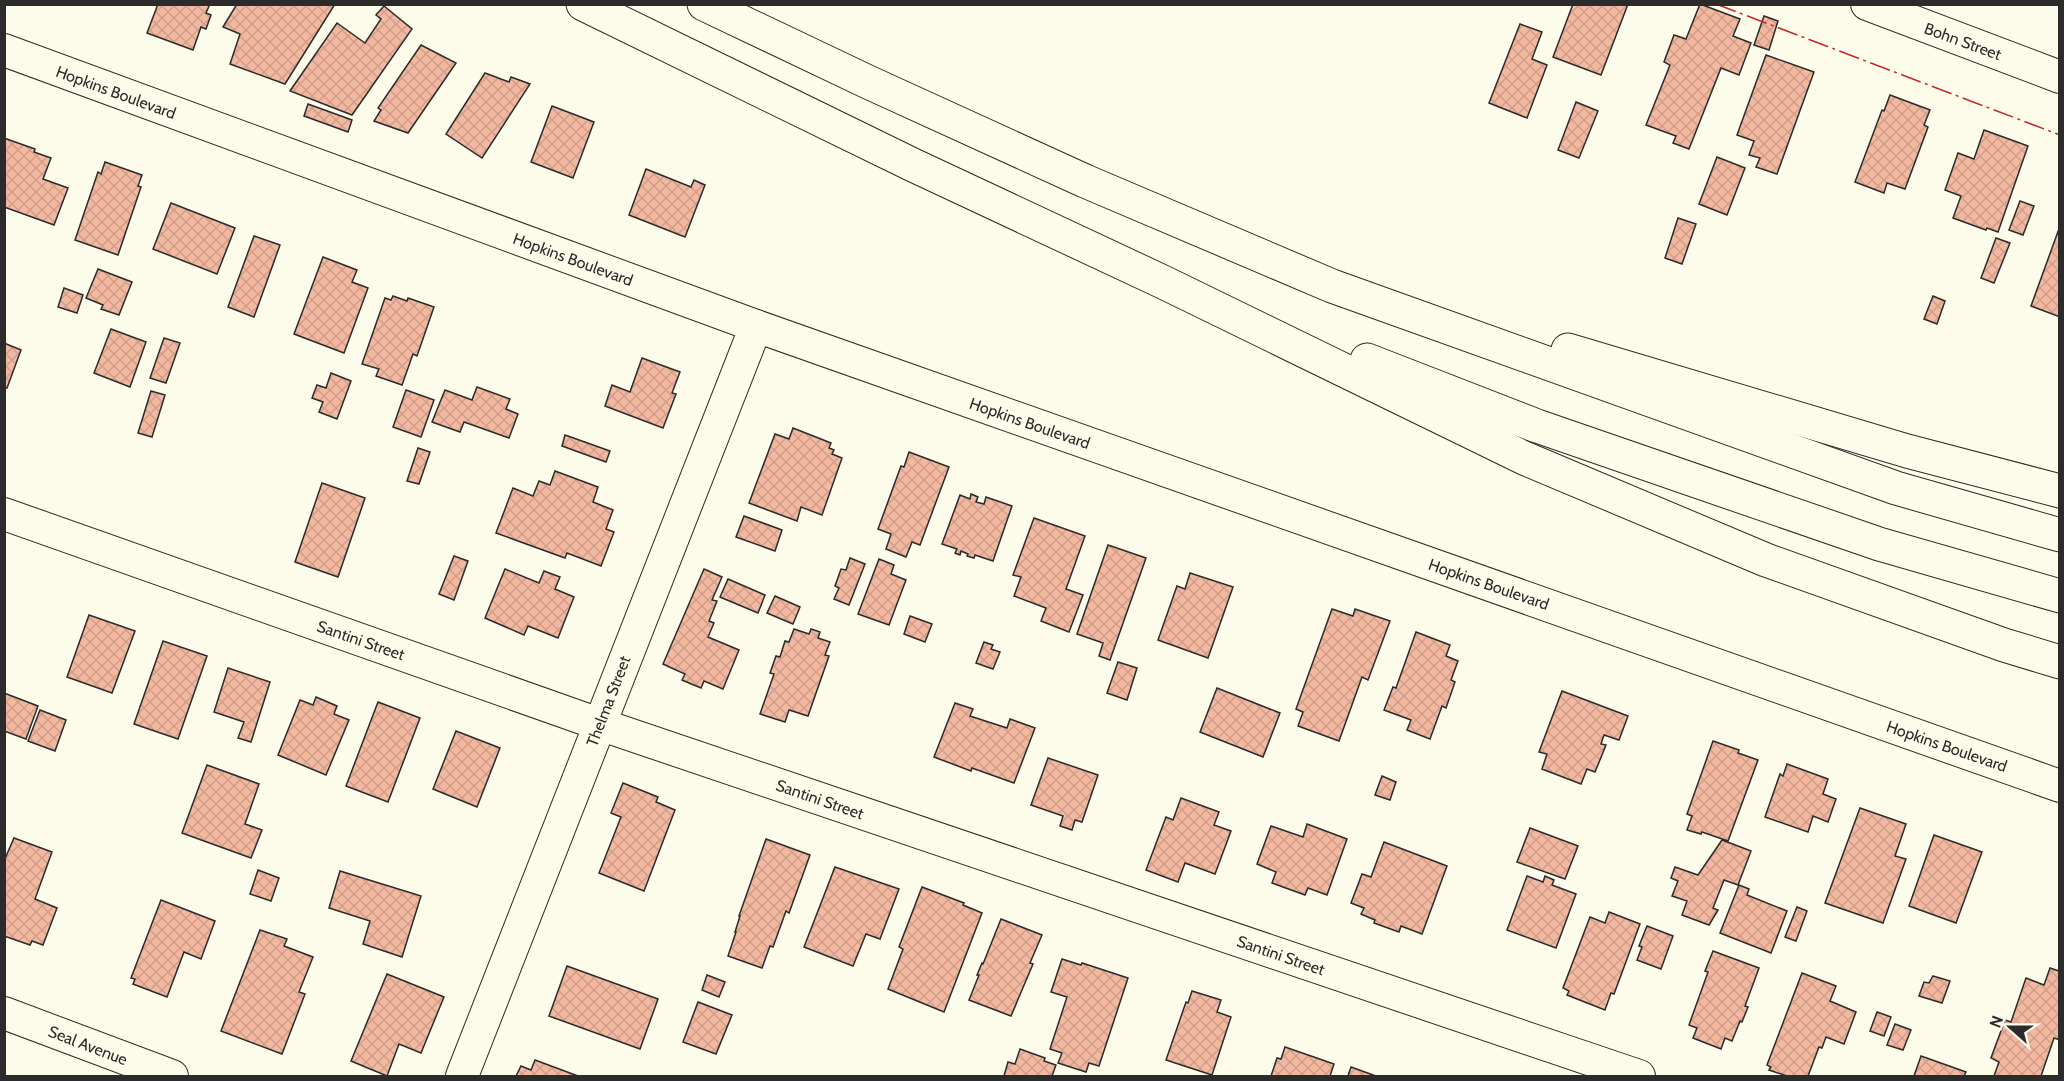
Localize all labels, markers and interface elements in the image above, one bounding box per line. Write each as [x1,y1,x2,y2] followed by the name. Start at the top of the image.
[1922,19,2005,64] street label: Bohn Street
[53,62,178,123] street label: Hopkins Boulevard
[510,229,635,290] street label: Hopkins Boulevard
[967,394,1093,453] street label: Hopkins Boulevard
[1426,555,1552,614] street label: Hopkins Boulevard
[314,617,408,665] street label: Santini Street
[582,653,635,749] street label: Thelma Street
[1884,717,2010,776] street label: Hopkins Boulevard
[773,776,867,824] street label: Santini Street
[1234,932,1328,980] street label: Santini Street
[1980,997,2040,1057] north arrow
[1986,1013,2007,1030] text: N
[46,1022,130,1069] street label: Seal Avenue

